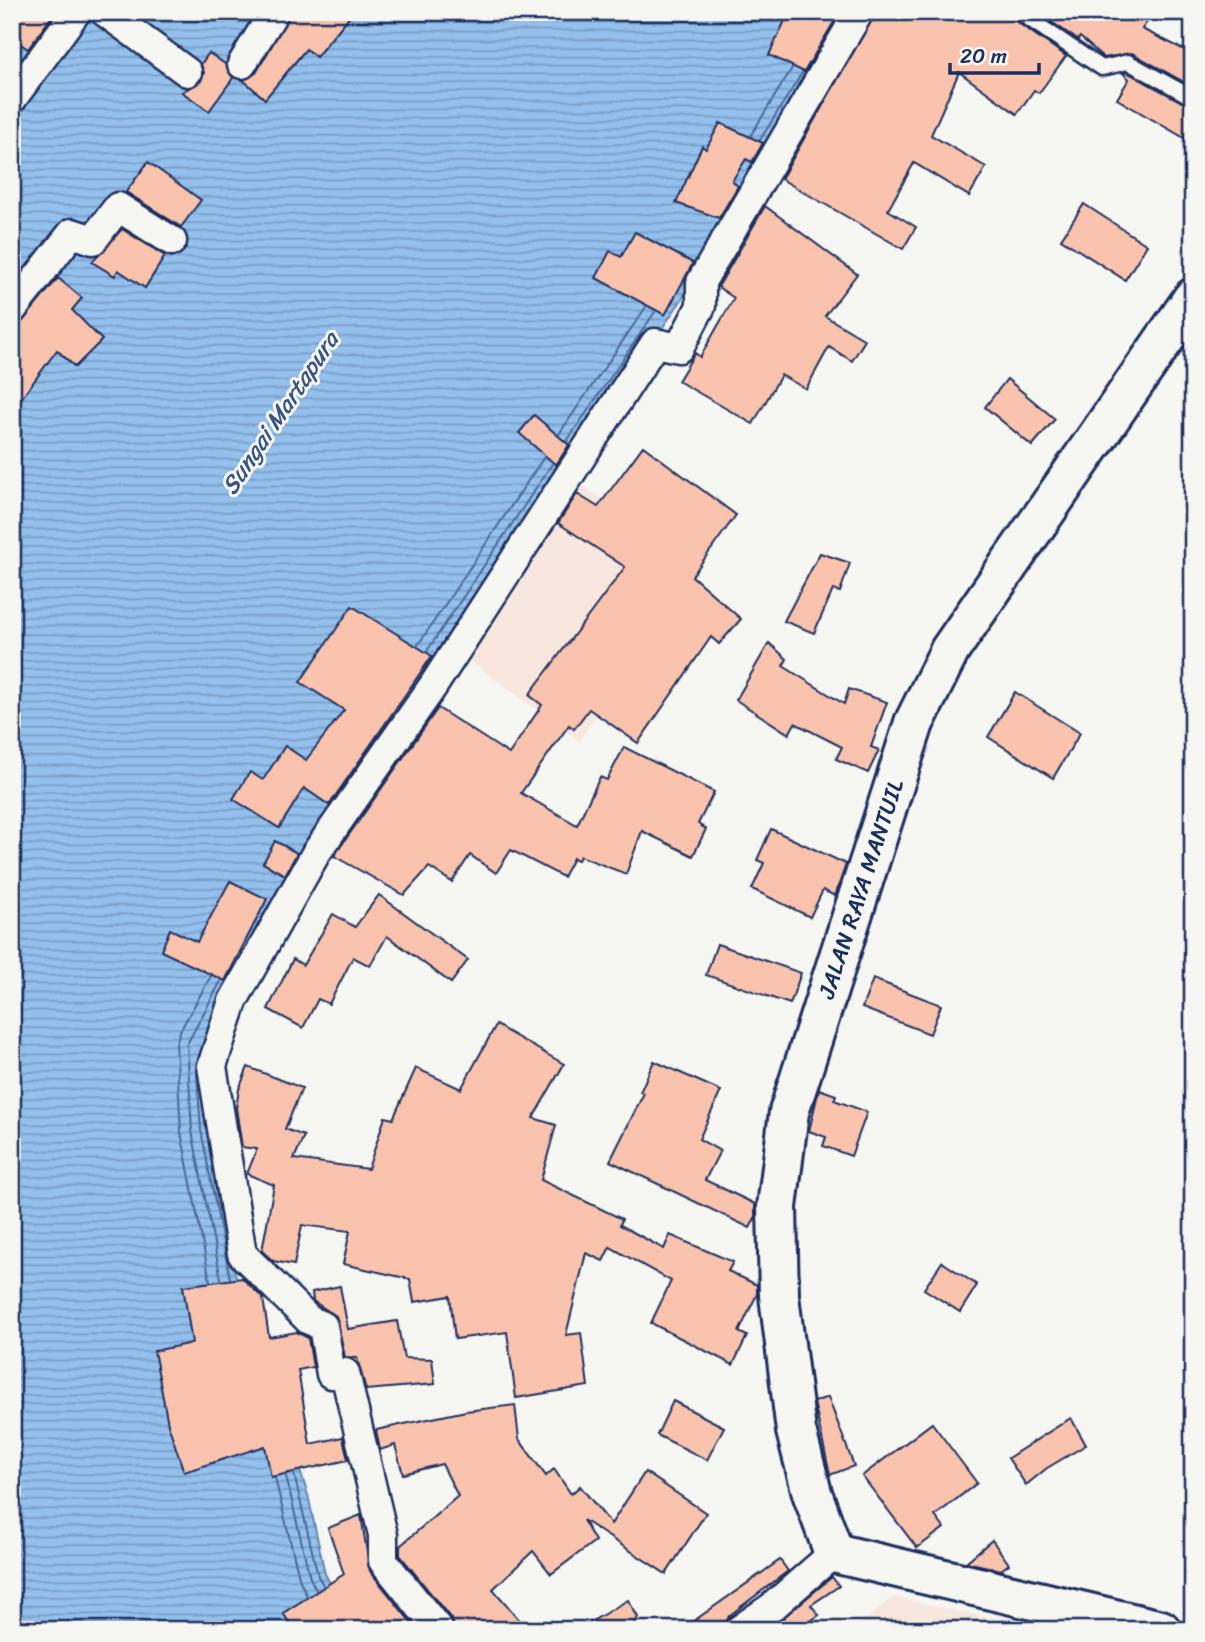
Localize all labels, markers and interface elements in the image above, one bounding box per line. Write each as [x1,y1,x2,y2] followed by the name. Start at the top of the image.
[950,32,1039,76] scale bar
[960,37,1007,75] text: 20 m
[210,321,351,503] water label: Sungai Martapura
[806,774,916,1005] street label: JALAN RAYA MANTUIL

